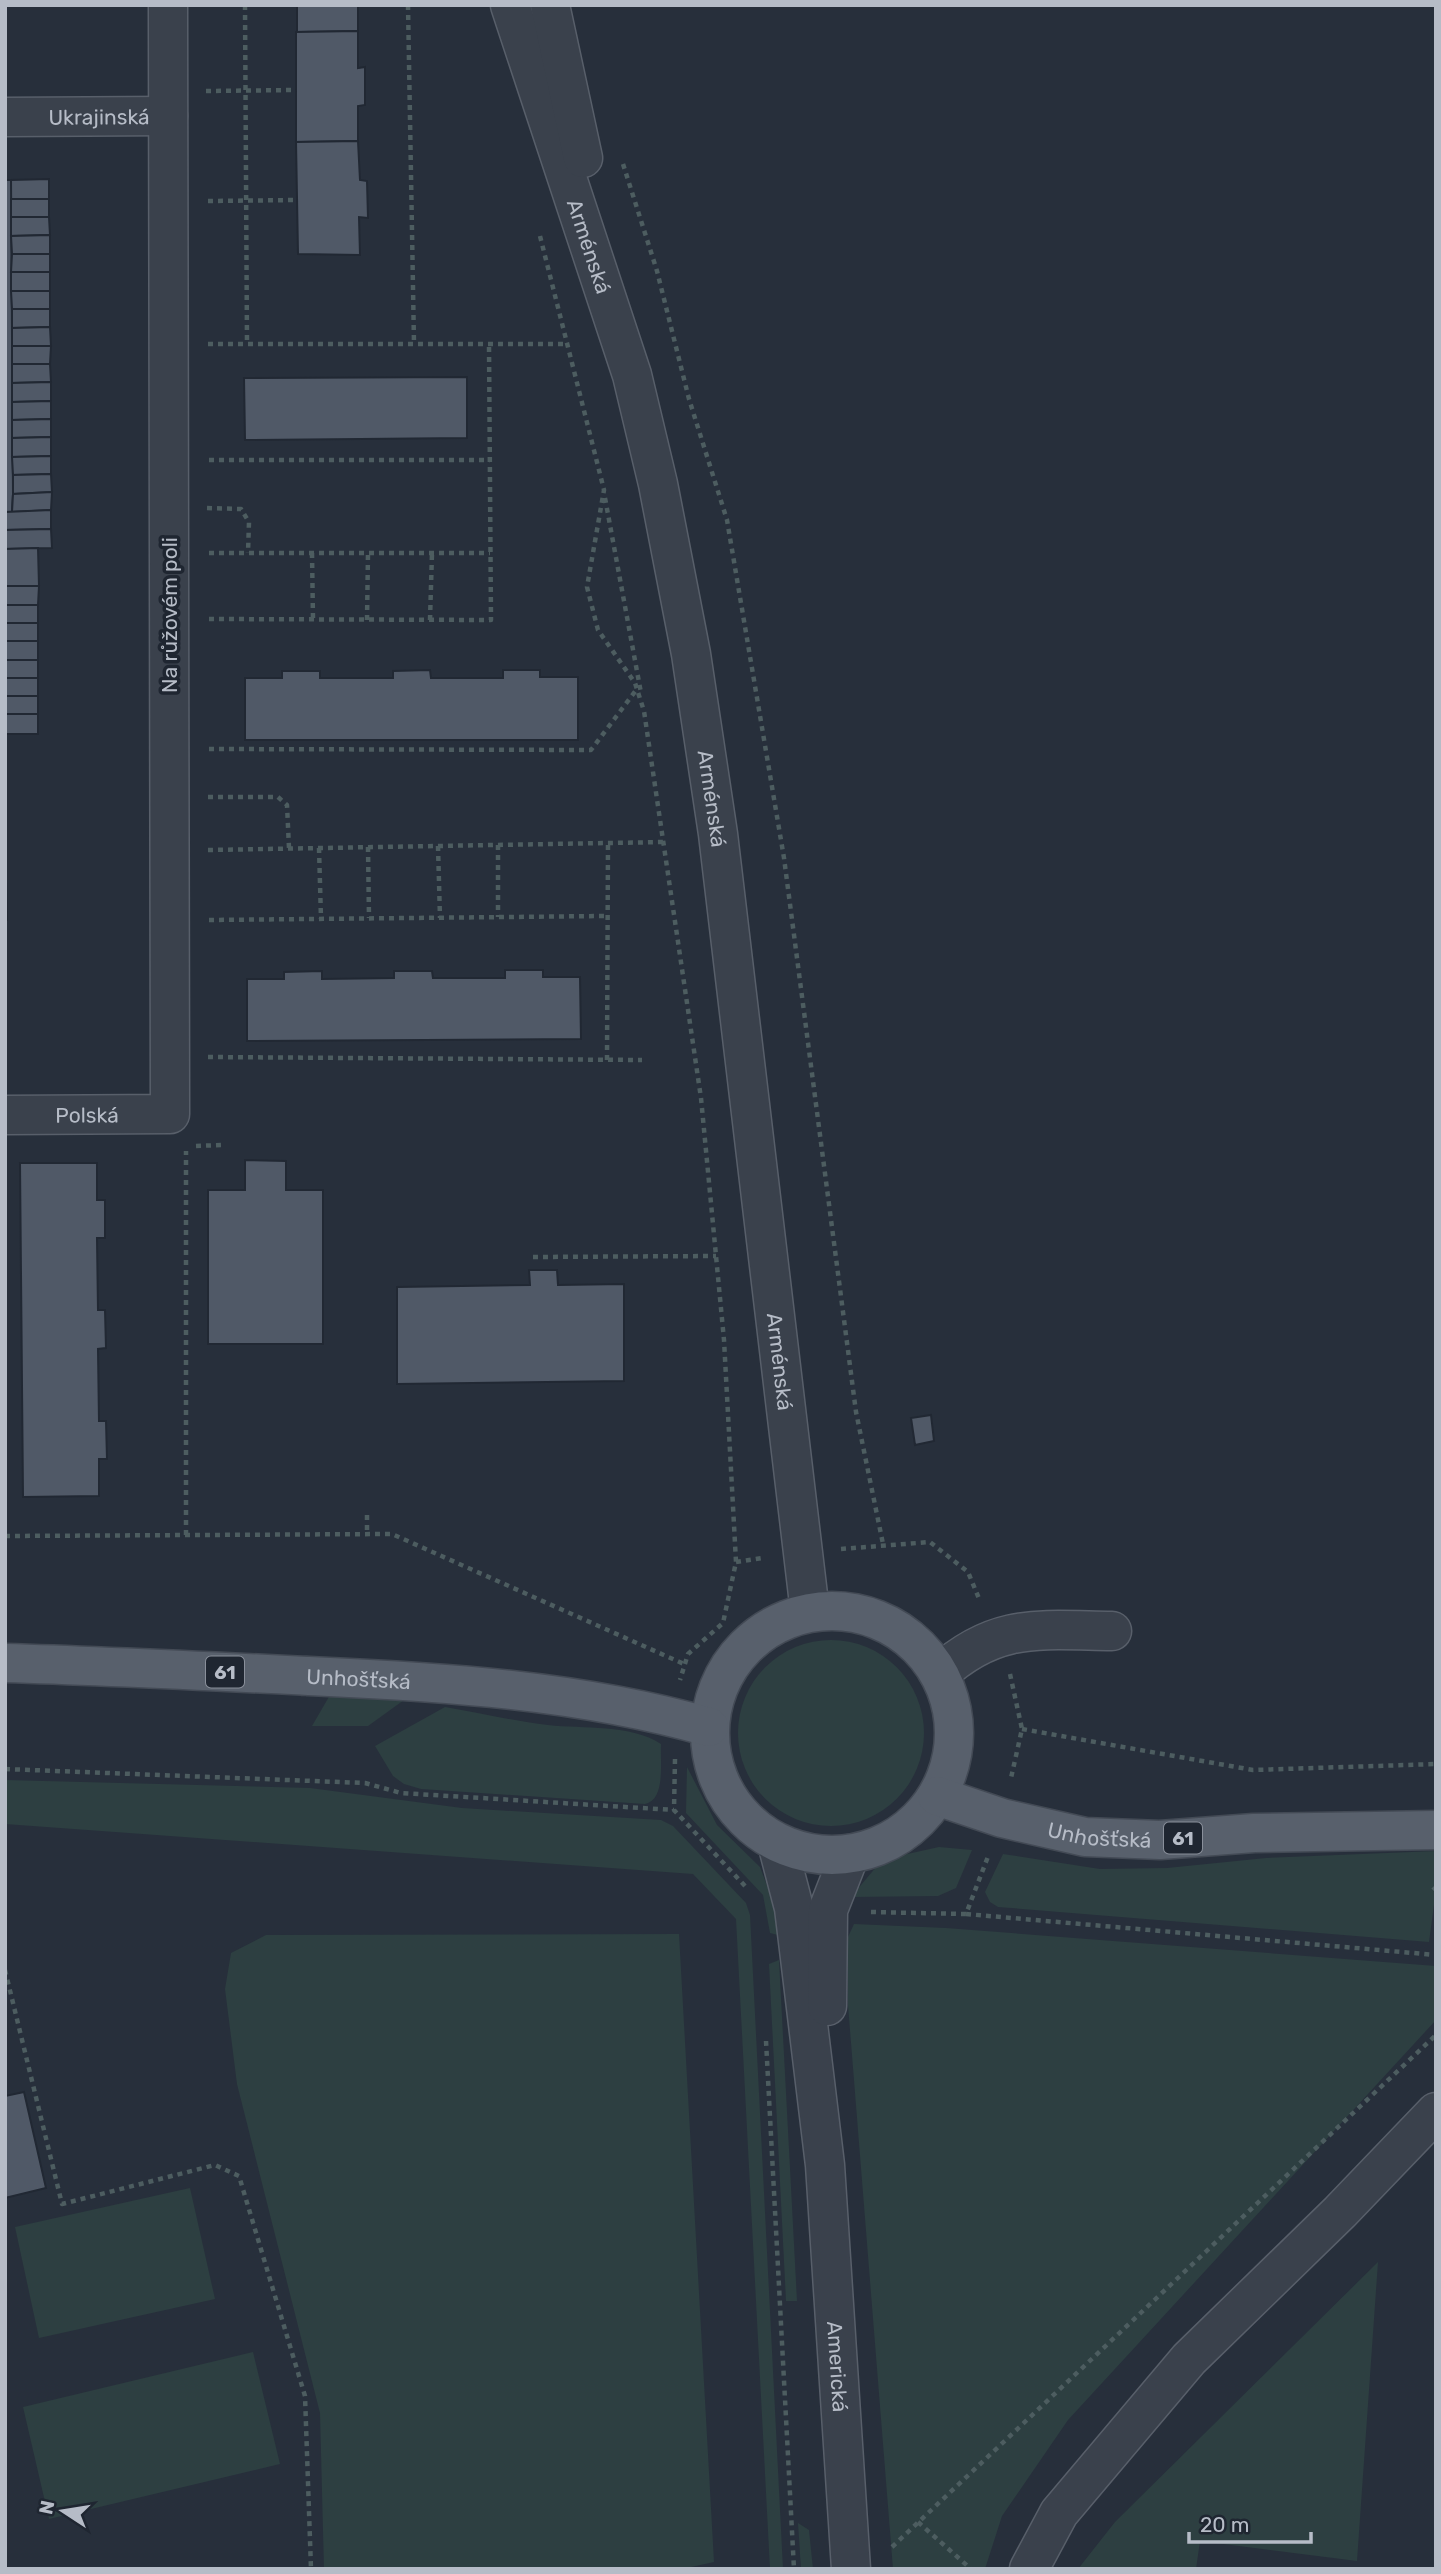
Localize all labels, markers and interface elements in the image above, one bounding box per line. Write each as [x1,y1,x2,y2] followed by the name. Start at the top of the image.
[48,104,150,129] street label: Ukrajinská
[562,196,617,297] street label: Arménská
[157,537,182,693] street label: Na růžovém poli
[693,748,732,849] street label: Arménská
[55,1102,119,1127] street label: Polská
[762,1311,799,1412] street label: Arménská
[206,1656,244,1688] road number: 61
[306,1663,412,1694] street label: Unhošťská
[1045,1816,1152,1852] street label: Unhošťská
[1164,1822,1202,1854] road number: 61
[823,2320,853,2413] street label: Americká
[28,2476,98,2546] north arrow
[34,2498,60,2517] text: N
[1189,2500,1312,2544] scale bar
[1200,2512,1249,2537] text: 20 m

